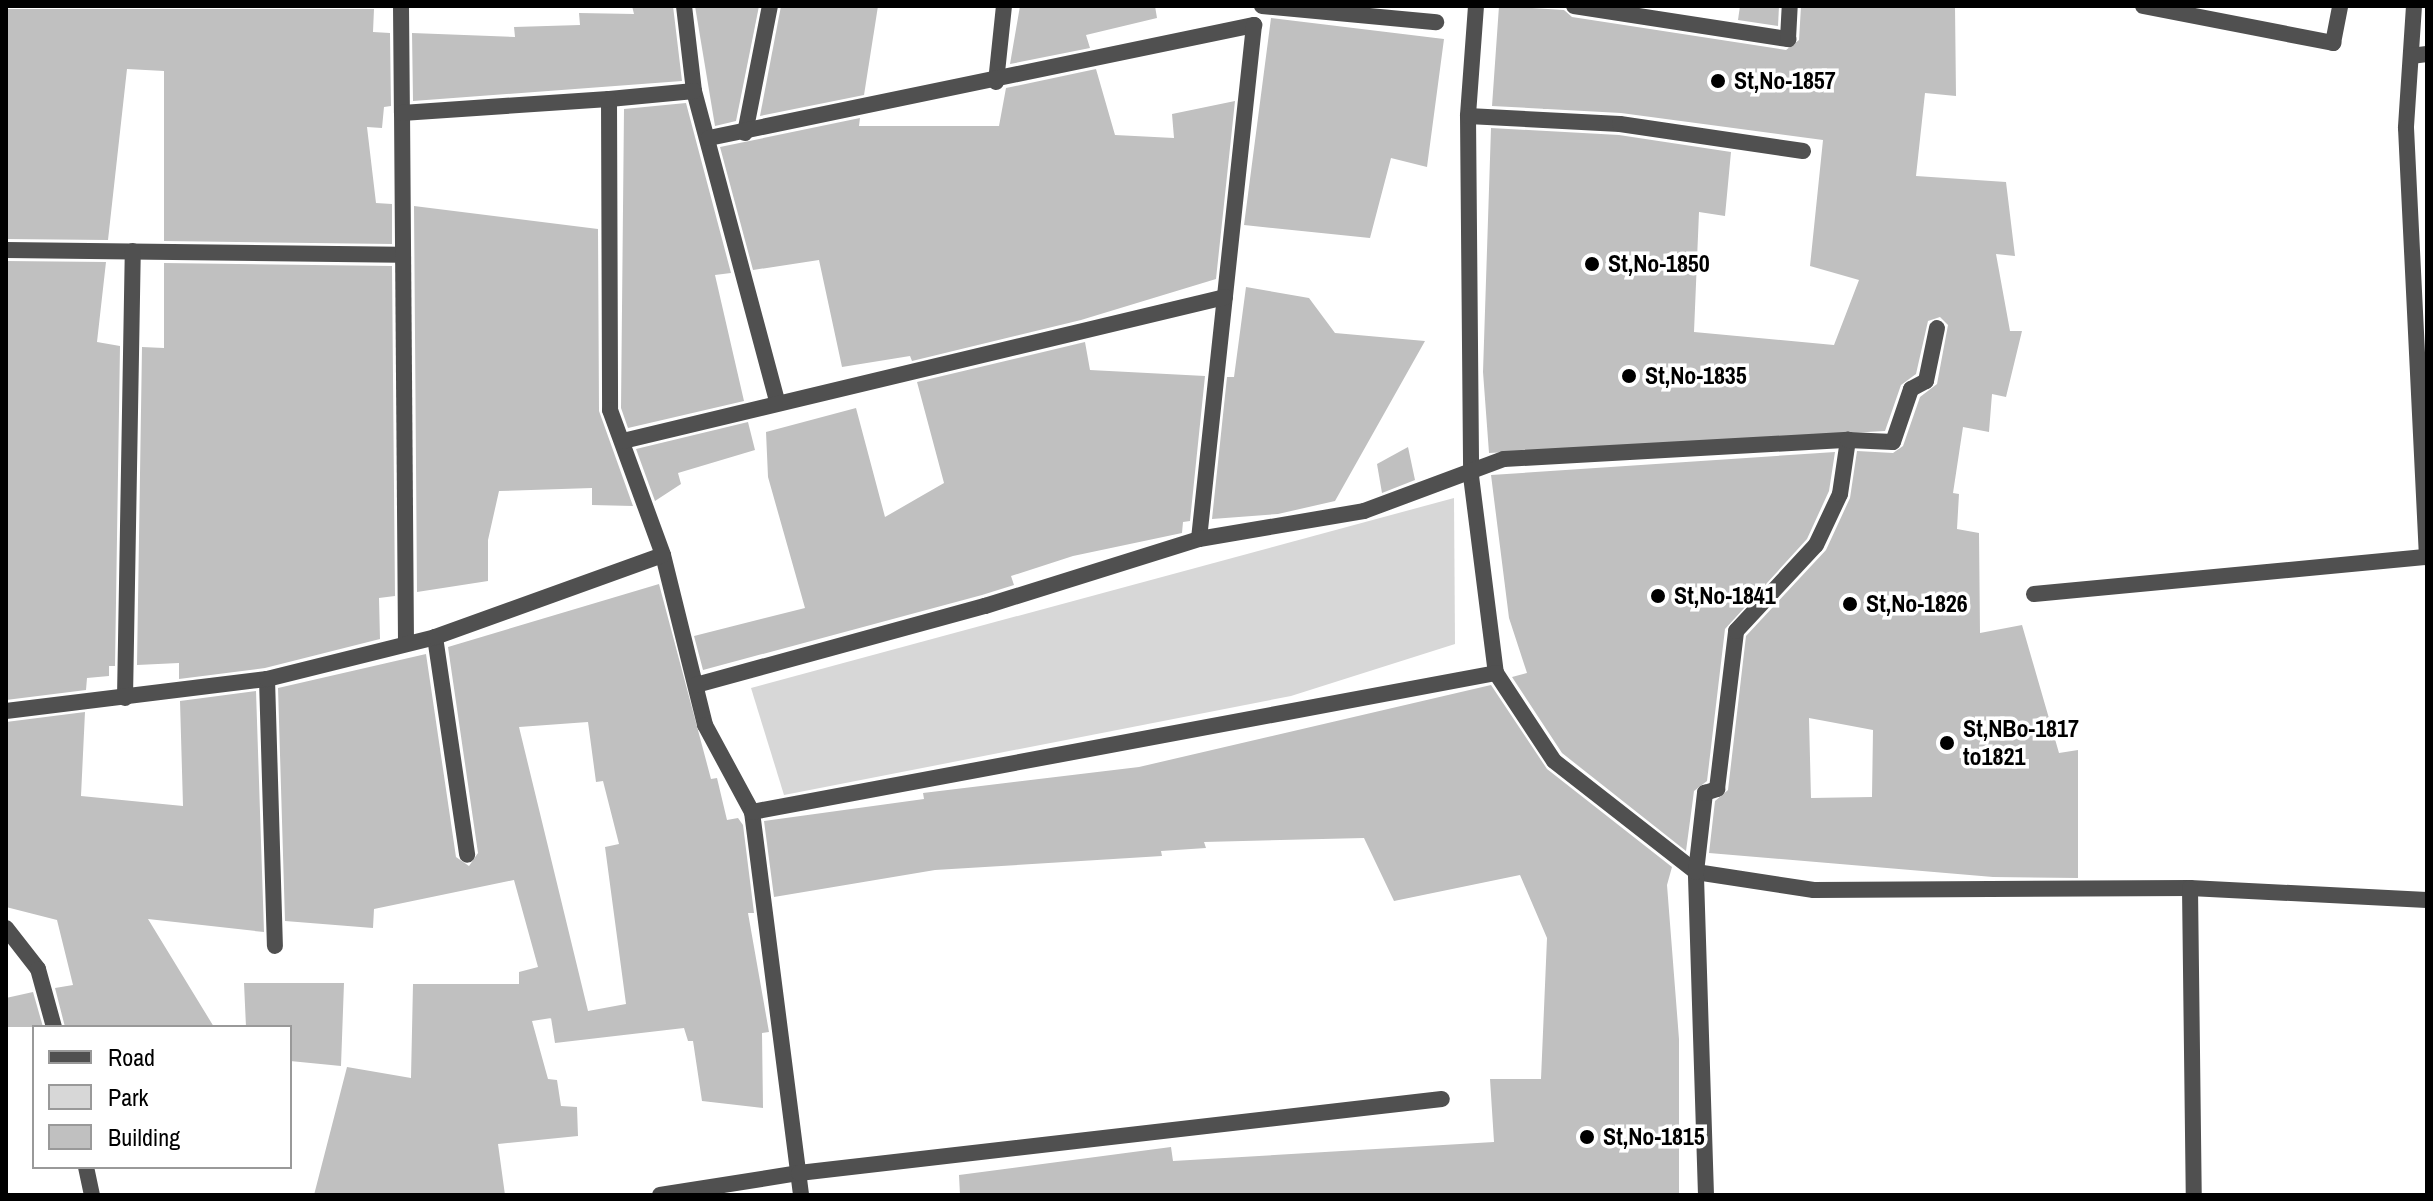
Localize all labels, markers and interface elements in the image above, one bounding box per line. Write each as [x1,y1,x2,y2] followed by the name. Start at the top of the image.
[1734,67,1836,95] place label: St,No-1857
[1709,72,1727,90] marker: St,No-1857
[1608,250,1710,278] place label: St,No-1850
[1583,255,1601,273] marker: St,No-1850
[1645,362,1747,390] place label: St,No-1835
[1620,367,1638,385] marker: St,No-1835
[1674,582,1776,610] place label: St,No-1841
[1649,587,1667,605] marker: St,No-1841
[1866,590,1968,618] place label: St,No-1826
[1841,595,1859,613] marker: St,No-1826
[1963,715,2079,771] place label: St,NBo-1817 to1821
[1938,734,1956,752] marker: St,NBo-1817 to1821
[32,1025,292,1169] legend
[108,1041,155,1073] text: Road
[108,1081,148,1113] text: Park
[108,1121,180,1153] text: Building
[1603,1123,1705,1151] place label: St,No-1815
[1578,1128,1596,1146] marker: St,No-1815

